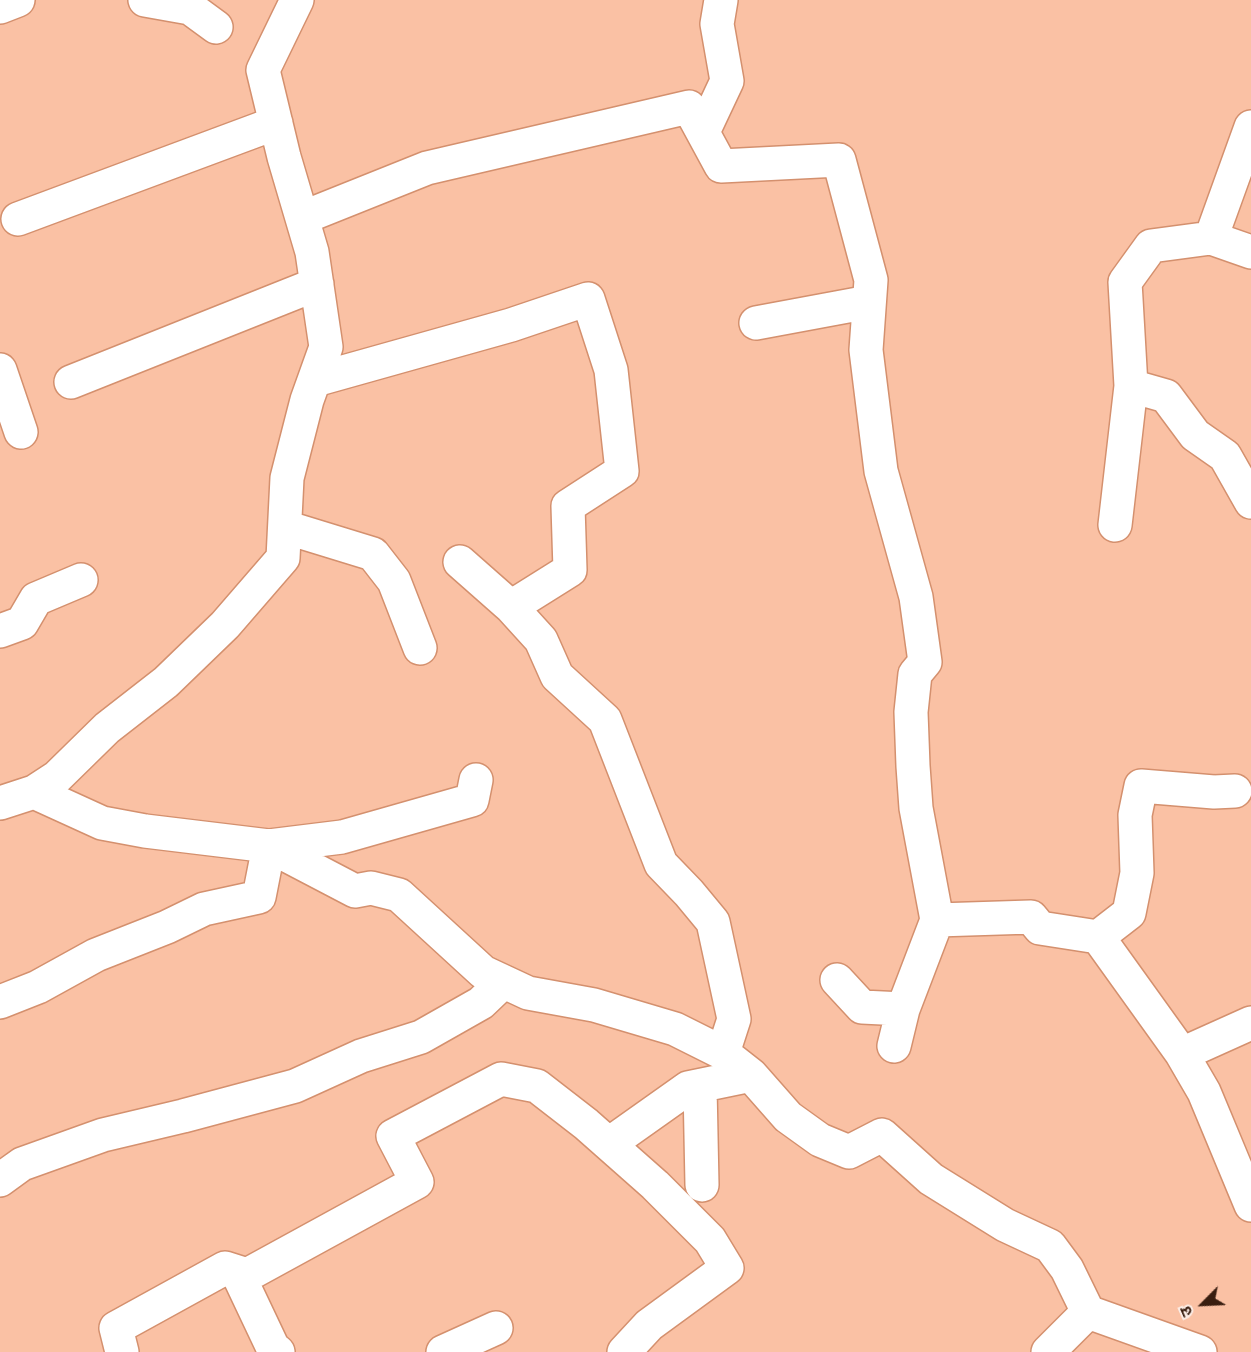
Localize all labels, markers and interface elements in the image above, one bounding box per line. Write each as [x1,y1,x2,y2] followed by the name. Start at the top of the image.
[1173,1274,1233,1334] north arrow
[1176,1304,1196,1319] text: उ

